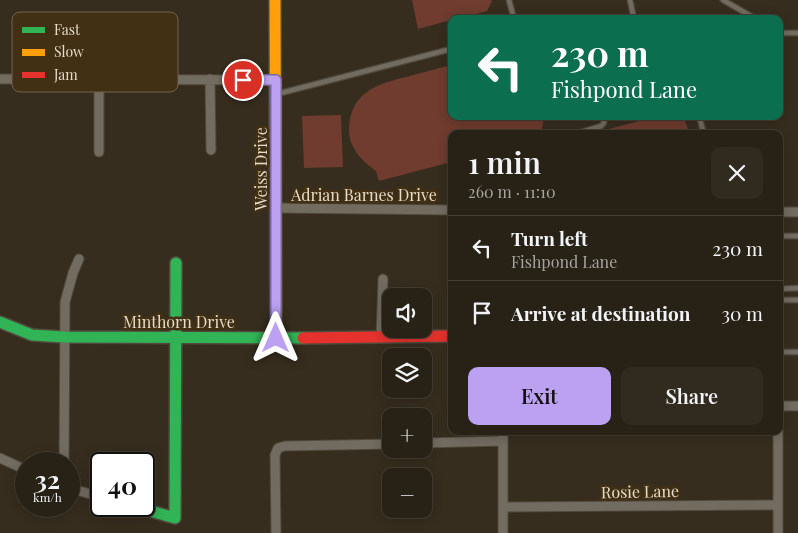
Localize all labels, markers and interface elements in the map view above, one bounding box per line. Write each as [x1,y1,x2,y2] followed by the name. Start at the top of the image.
[12,12,178,92] legend
[54,20,81,39] text: Fast
[551,29,649,76] text: 230 m
[468,35,533,100] icon: left
[54,42,84,61] text: Slow
[222,59,264,101] pin
[53,65,78,84] text: Jam
[229,66,257,94] icon: arrive
[551,74,697,104] text: Fishpond Lane
[250,127,271,212] street label: Weiss Drive
[468,142,541,182] text: 1 min
[711,147,763,199] button: close
[468,181,556,202] text: 260 m · 11:10
[290,184,437,205] street label: Adrian Barnes Drive
[511,225,588,251] text: Turn left
[468,234,496,262] icon: left
[712,235,763,261] text: 230 m
[511,251,617,272] text: Fishpond Lane
[382,288,432,518] map controls
[382,288,432,338] button: sound
[468,299,496,327] icon: arrive
[511,300,691,326] text: Arrive at destination
[721,300,763,326] text: 30 m
[123,311,235,332] street label: Minthorn Drive
[249,311,301,363] position arrow
[382,348,432,398] button: layers
[468,367,611,425] button: Exit
[621,367,763,425] button: Share
[382,408,432,458] button: +
[90,452,155,517] speed limit sign: 40
[35,462,60,495] text: 32
[382,468,432,518] button: −
[601,480,679,502] street label: Rosie Lane
[33,489,62,505] text: km/h

